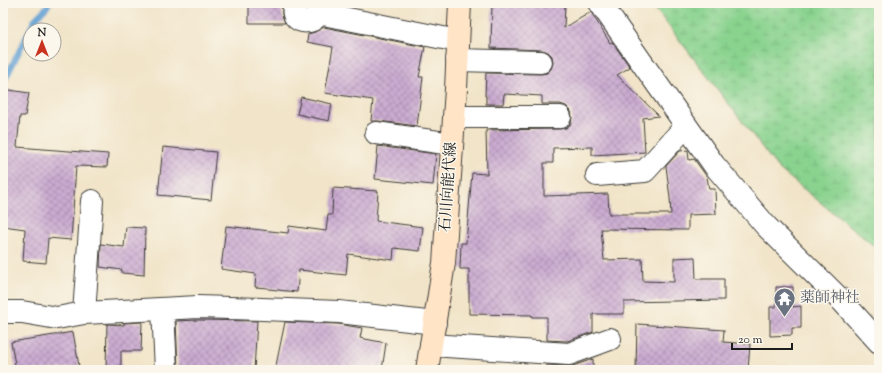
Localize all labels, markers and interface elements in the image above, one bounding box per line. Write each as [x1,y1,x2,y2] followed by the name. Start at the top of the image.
[22,22,62,62] north arrow
[37,25,47,41] text: N
[435,141,463,233] street label: 石川向能代線
[772,285,798,318] temple icon: 薬師神社
[800,288,860,309] place label: 薬師神社
[732,325,792,351] scale bar
[738,331,763,349] text: 20 m

